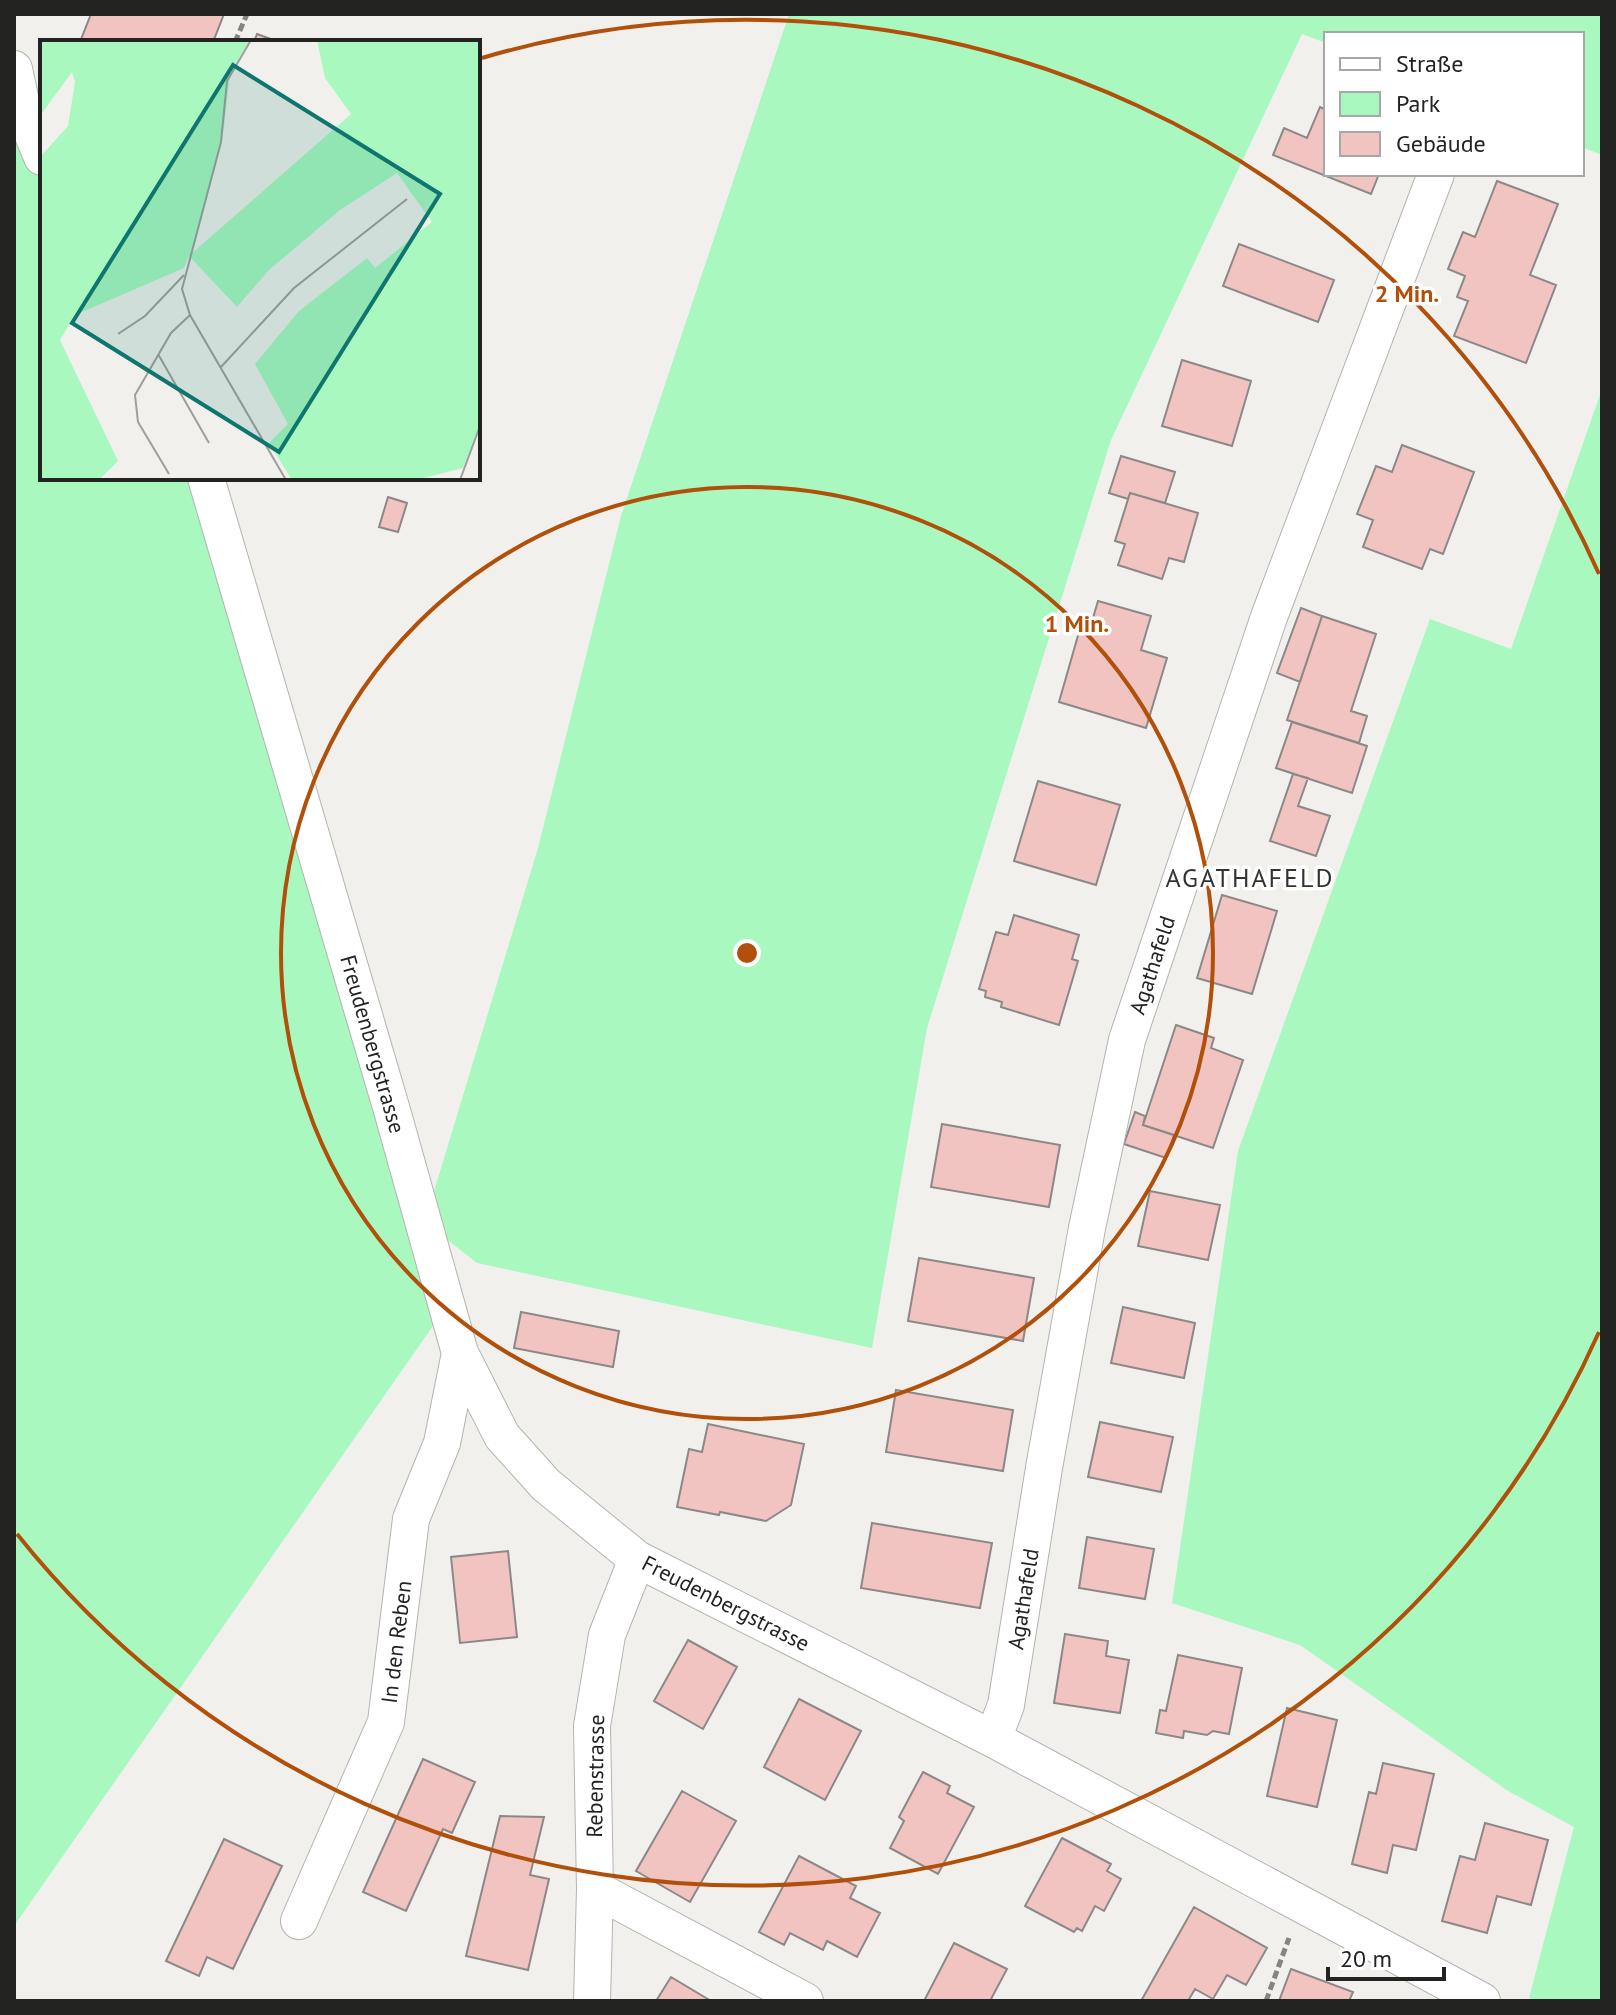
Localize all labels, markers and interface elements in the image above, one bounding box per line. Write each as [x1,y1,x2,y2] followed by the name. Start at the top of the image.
[1324,32,1584,176] legend
[40,40,480,480] inset map
[1396,48,1463,79] text: Straße
[1396,88,1441,119] text: Park
[1396,128,1486,159] text: Gebäude
[1375,278,1439,309] text: 2 Min.
[1045,608,1109,639] text: 1 Min.
[1166,861,1334,894] district label: AGATHAFELD
[1123,912,1181,1018] street label: Agathafeld
[733,939,761,967] centre of rings
[334,952,412,1136] street label: Freudenbergstrasse
[1001,1546,1045,1652] street label: Agathafeld
[638,1549,814,1657] street label: Freudenbergstrasse
[375,1579,417,1705] street label: In den Reben
[580,1714,610,1838] street label: Rebenstrasse
[1328,1931,1444,1981] scale bar
[1340,1943,1392,1974] text: 20 m

